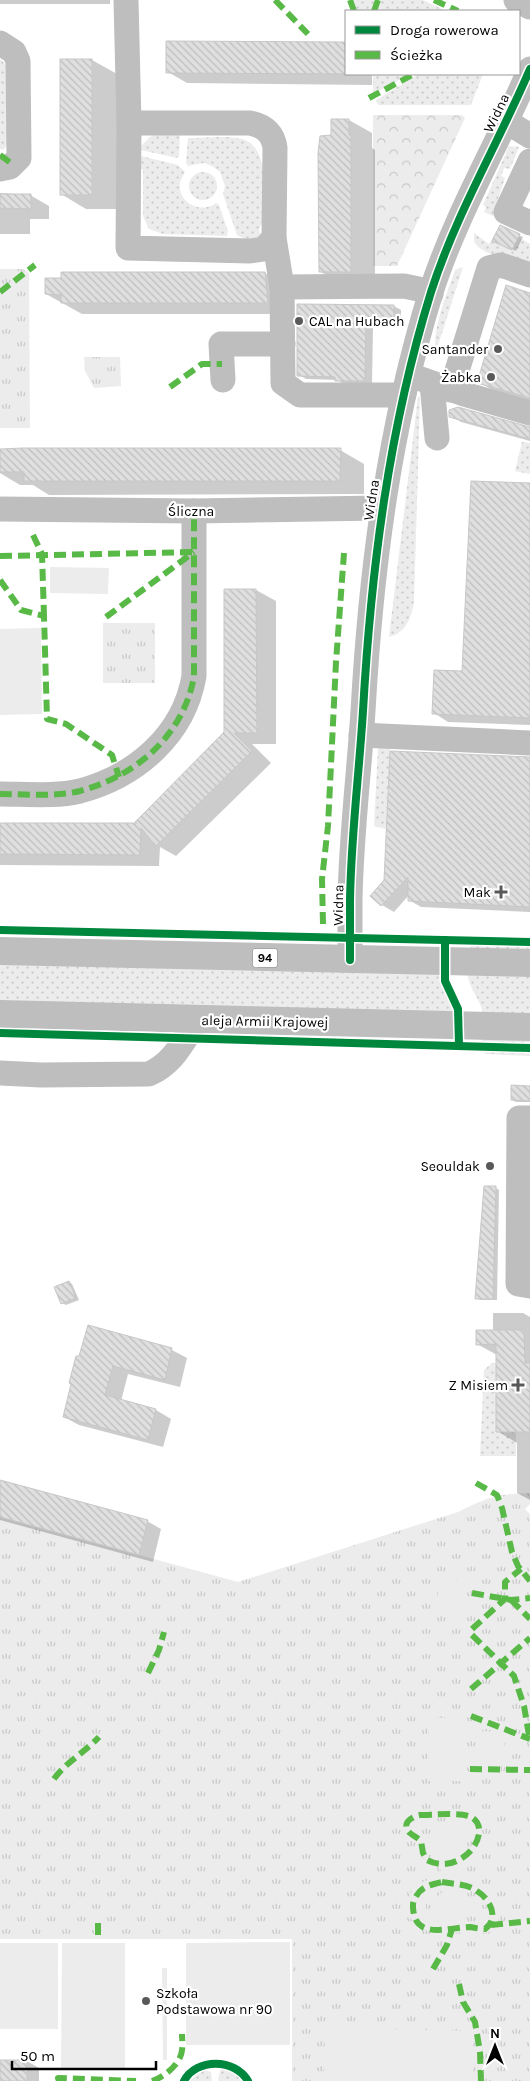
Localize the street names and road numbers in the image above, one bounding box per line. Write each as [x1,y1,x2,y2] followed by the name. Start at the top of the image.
[480,91,513,135] street label: Widna
[360,478,383,522] street label: Widna
[168,503,214,520] street label: Śliczna
[330,884,347,926] street label: Widna
[252,948,278,968] road number: 94
[201,1012,329,1031] street label: aleja Armii Krajowej

